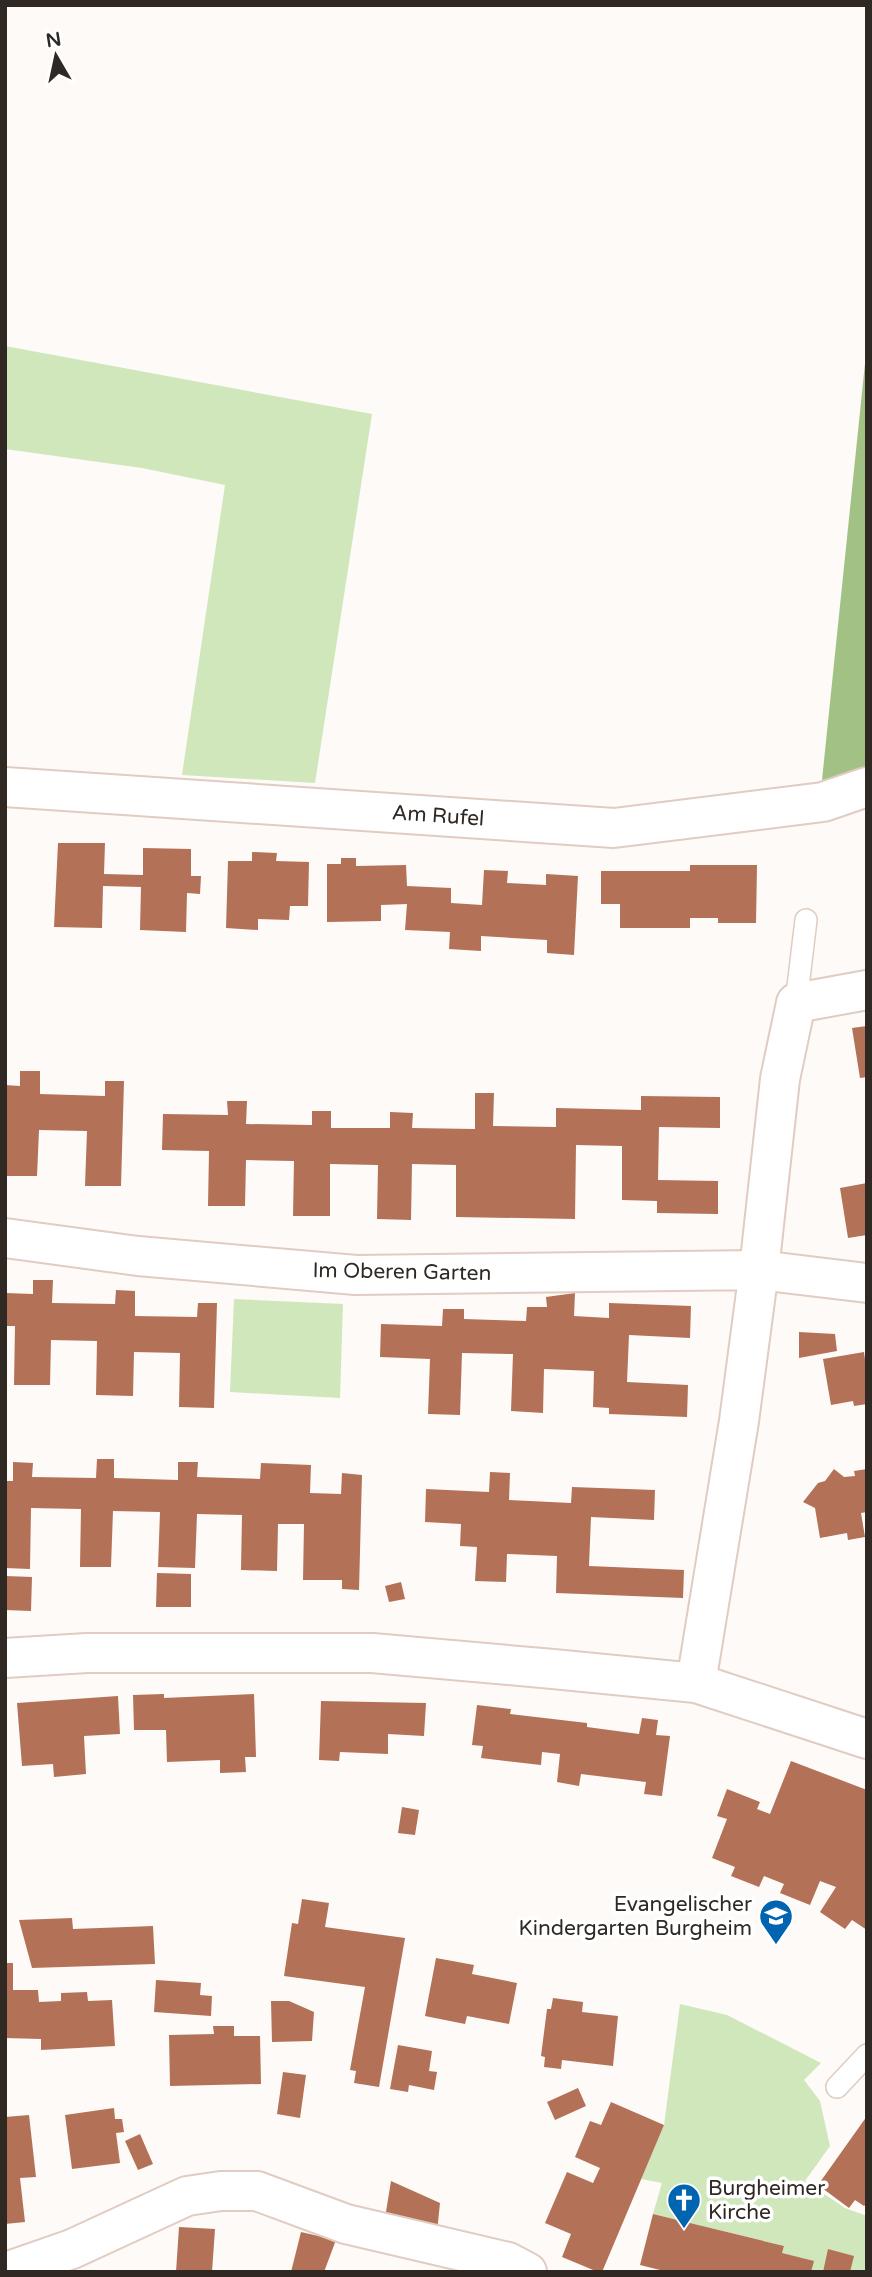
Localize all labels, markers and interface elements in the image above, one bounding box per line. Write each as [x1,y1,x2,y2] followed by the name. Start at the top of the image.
[21,21,91,91] north arrow
[44,28,63,52] text: N
[391,800,485,832] street label: Am Rufel
[312,1258,492,1286] street label: Im Oberen Garten
[519,1892,752,1941] place label: Evangelischer Kindergarten Burgheim
[757,1897,795,1946] school or university icon: Evangelischer Kindergarten Burgheim
[708,2176,825,2225] place label: Burgheimer Kirche
[665,2181,703,2230] church icon: Burgheimer Kirche

